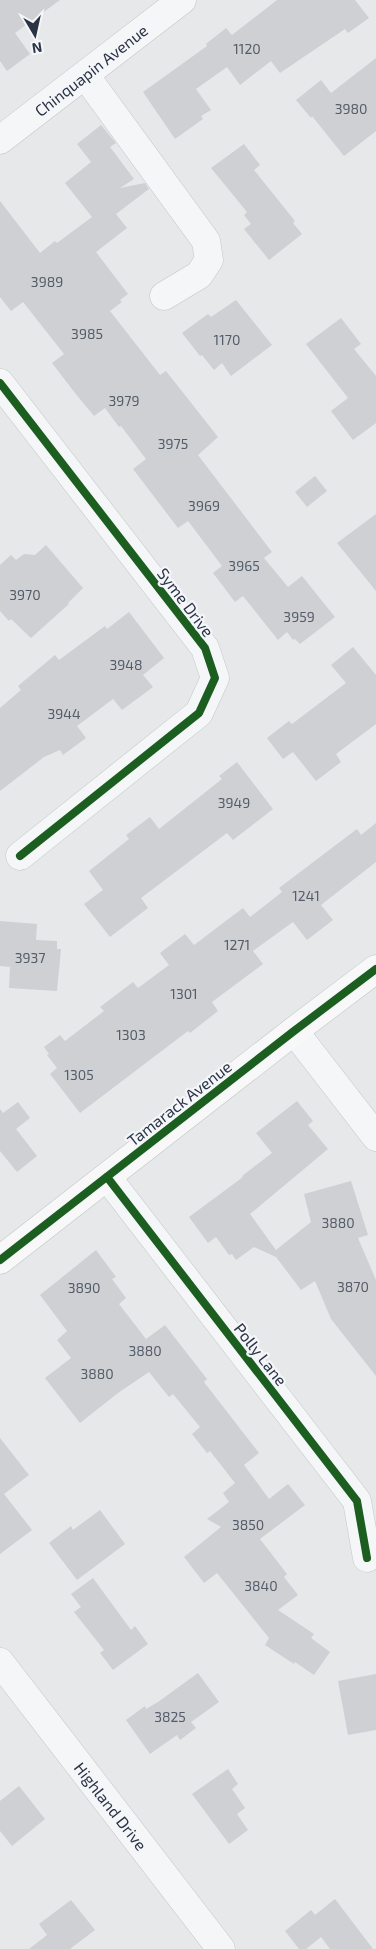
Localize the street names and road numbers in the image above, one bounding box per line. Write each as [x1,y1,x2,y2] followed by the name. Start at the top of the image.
[31,20,151,120] street label: Chinquapin Avenue
[154,564,218,640] street label: Syme Drive
[123,1056,235,1150] street label: Tamarack Avenue
[231,1319,291,1389] street label: Polly Lane
[71,1758,151,1854] street label: Highland Drive

